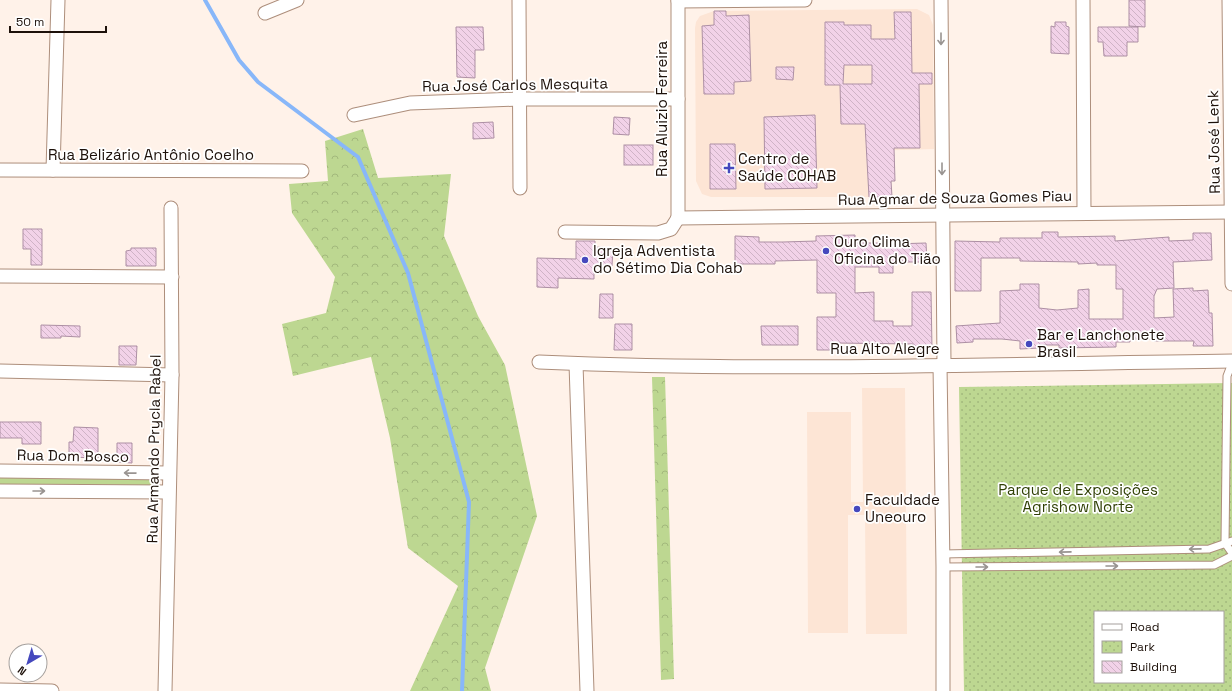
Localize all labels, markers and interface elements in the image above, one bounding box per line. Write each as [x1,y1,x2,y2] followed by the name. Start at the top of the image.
[10,8,106,34] scale bar
[16,14,44,30] text: 50 m
[937,32,945,45] one-way arrow
[652,41,671,177] street label: Rua Aluizio Ferreira
[422,73,608,96] street label: Rua José Carlos Mesquita
[1203,90,1224,194] street label: Rua José Lenk
[48,145,254,164] street label: Rua Belizário Antônio Coelho
[738,149,836,185] place label: Centro de Saúde COHAB
[723,162,735,174] marker: Centro de Saúde COHAB
[938,162,946,175] one-way arrow
[838,186,1072,209] street label: Rua Agmar de Souza Gomes Piau
[834,232,941,268] place label: Ouro Clima Oficina do Tião
[593,241,743,277] place label: Igreja Adventista do Sétimo Dia Cohab
[821,246,831,256] marker: Ouro Clima Oficina do Tião
[580,255,590,265] marker: Igreja Adventista do Sétimo Dia Cohab
[1037,325,1165,361] place label: Bar e Lanchonete Brasil
[830,339,940,358] street label: Rua Alto Alegre
[1024,339,1034,349] marker: Bar e Lanchonete Brasil
[142,354,165,544] street label: Rua Armando Prycla Rabel
[17,445,129,466] street label: Rua Dom Bosco
[124,469,137,476] one-way arrow
[998,480,1158,516] park label: Parque de Exposições Agrishow Norte
[32,487,45,495] one-way arrow
[865,490,940,526] place label: Faculdade Uneouro
[852,504,862,514] marker: Faculdade Uneouro
[1189,546,1202,553] one-way arrow
[1059,548,1072,556] one-way arrow
[1105,562,1118,570] one-way arrow
[975,563,988,571] one-way arrow
[1094,611,1224,683] legend
[1130,619,1159,635] text: Road
[1130,639,1155,655] text: Park
[8,643,48,683] north arrow
[1130,659,1177,675] text: Building
[15,663,29,679] text: N

